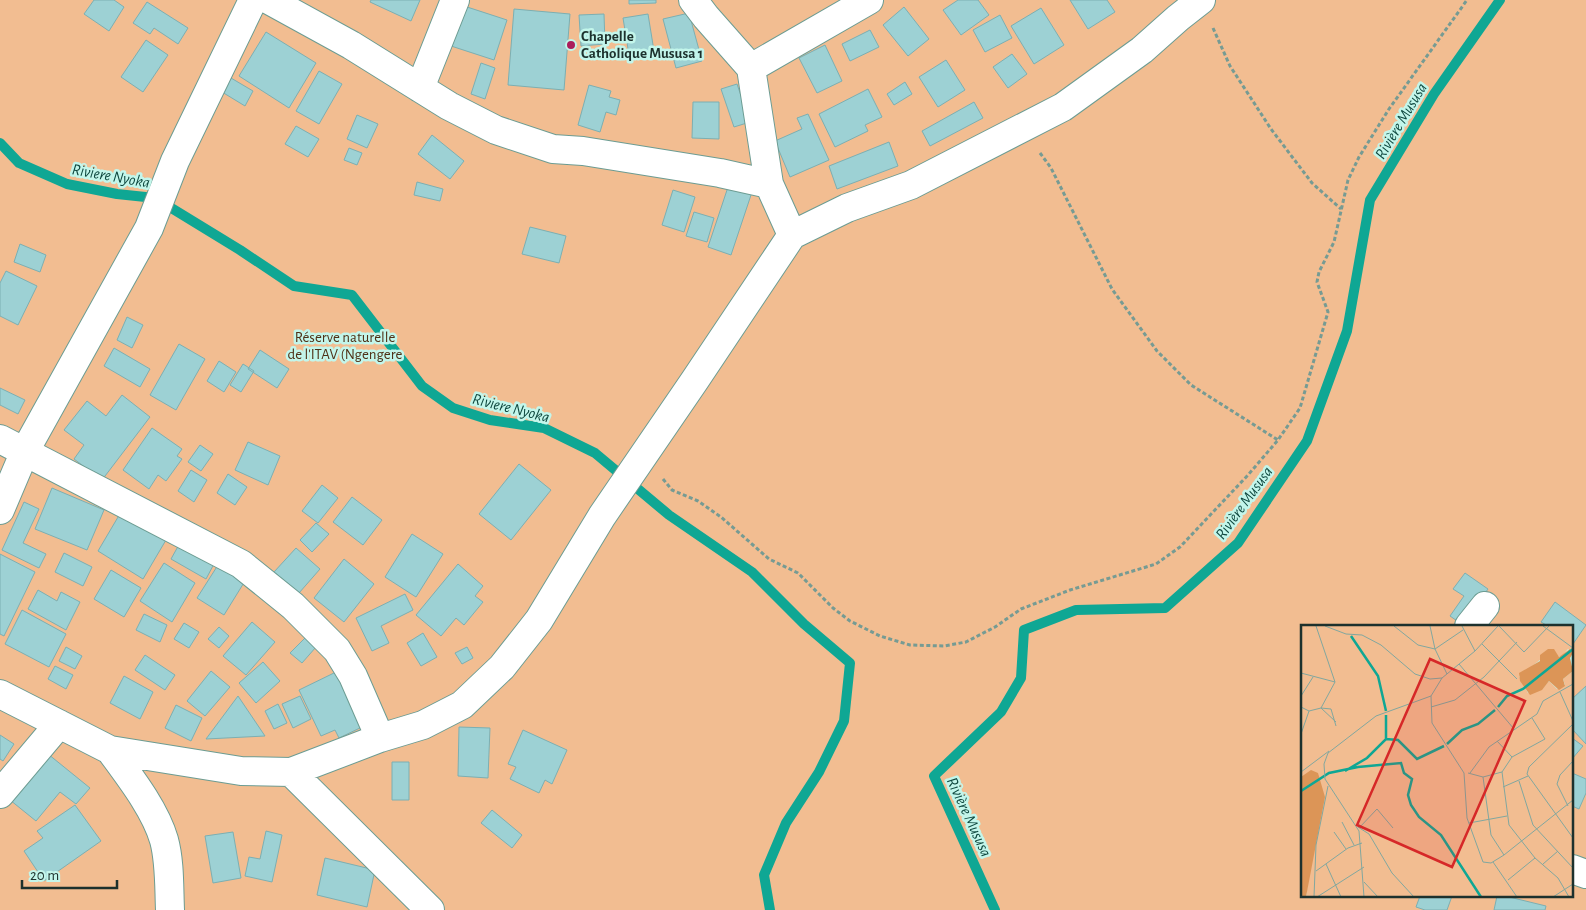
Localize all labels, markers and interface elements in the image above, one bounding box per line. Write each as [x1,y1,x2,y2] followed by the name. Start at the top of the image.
[581,29,703,61] place label: Chapelle Catholique Mususa 1
[565,39,577,51] marker: Chapelle Catholique Mususa 1
[1372,80,1430,162] water label: Rivière Mususa
[71,161,151,191] water label: Riviere Nyoka
[287,330,403,362] park label: Réserve naturelle de l'ITAV (Ngengere
[471,391,551,425] water label: Riviere Nyoka
[1212,464,1276,542] water label: Rivière Mususa
[1301,625,1574,898] inset map
[944,775,994,859] water label: Rivière Mususa
[22,858,118,890] scale bar
[30,868,59,883] text: 20 m

